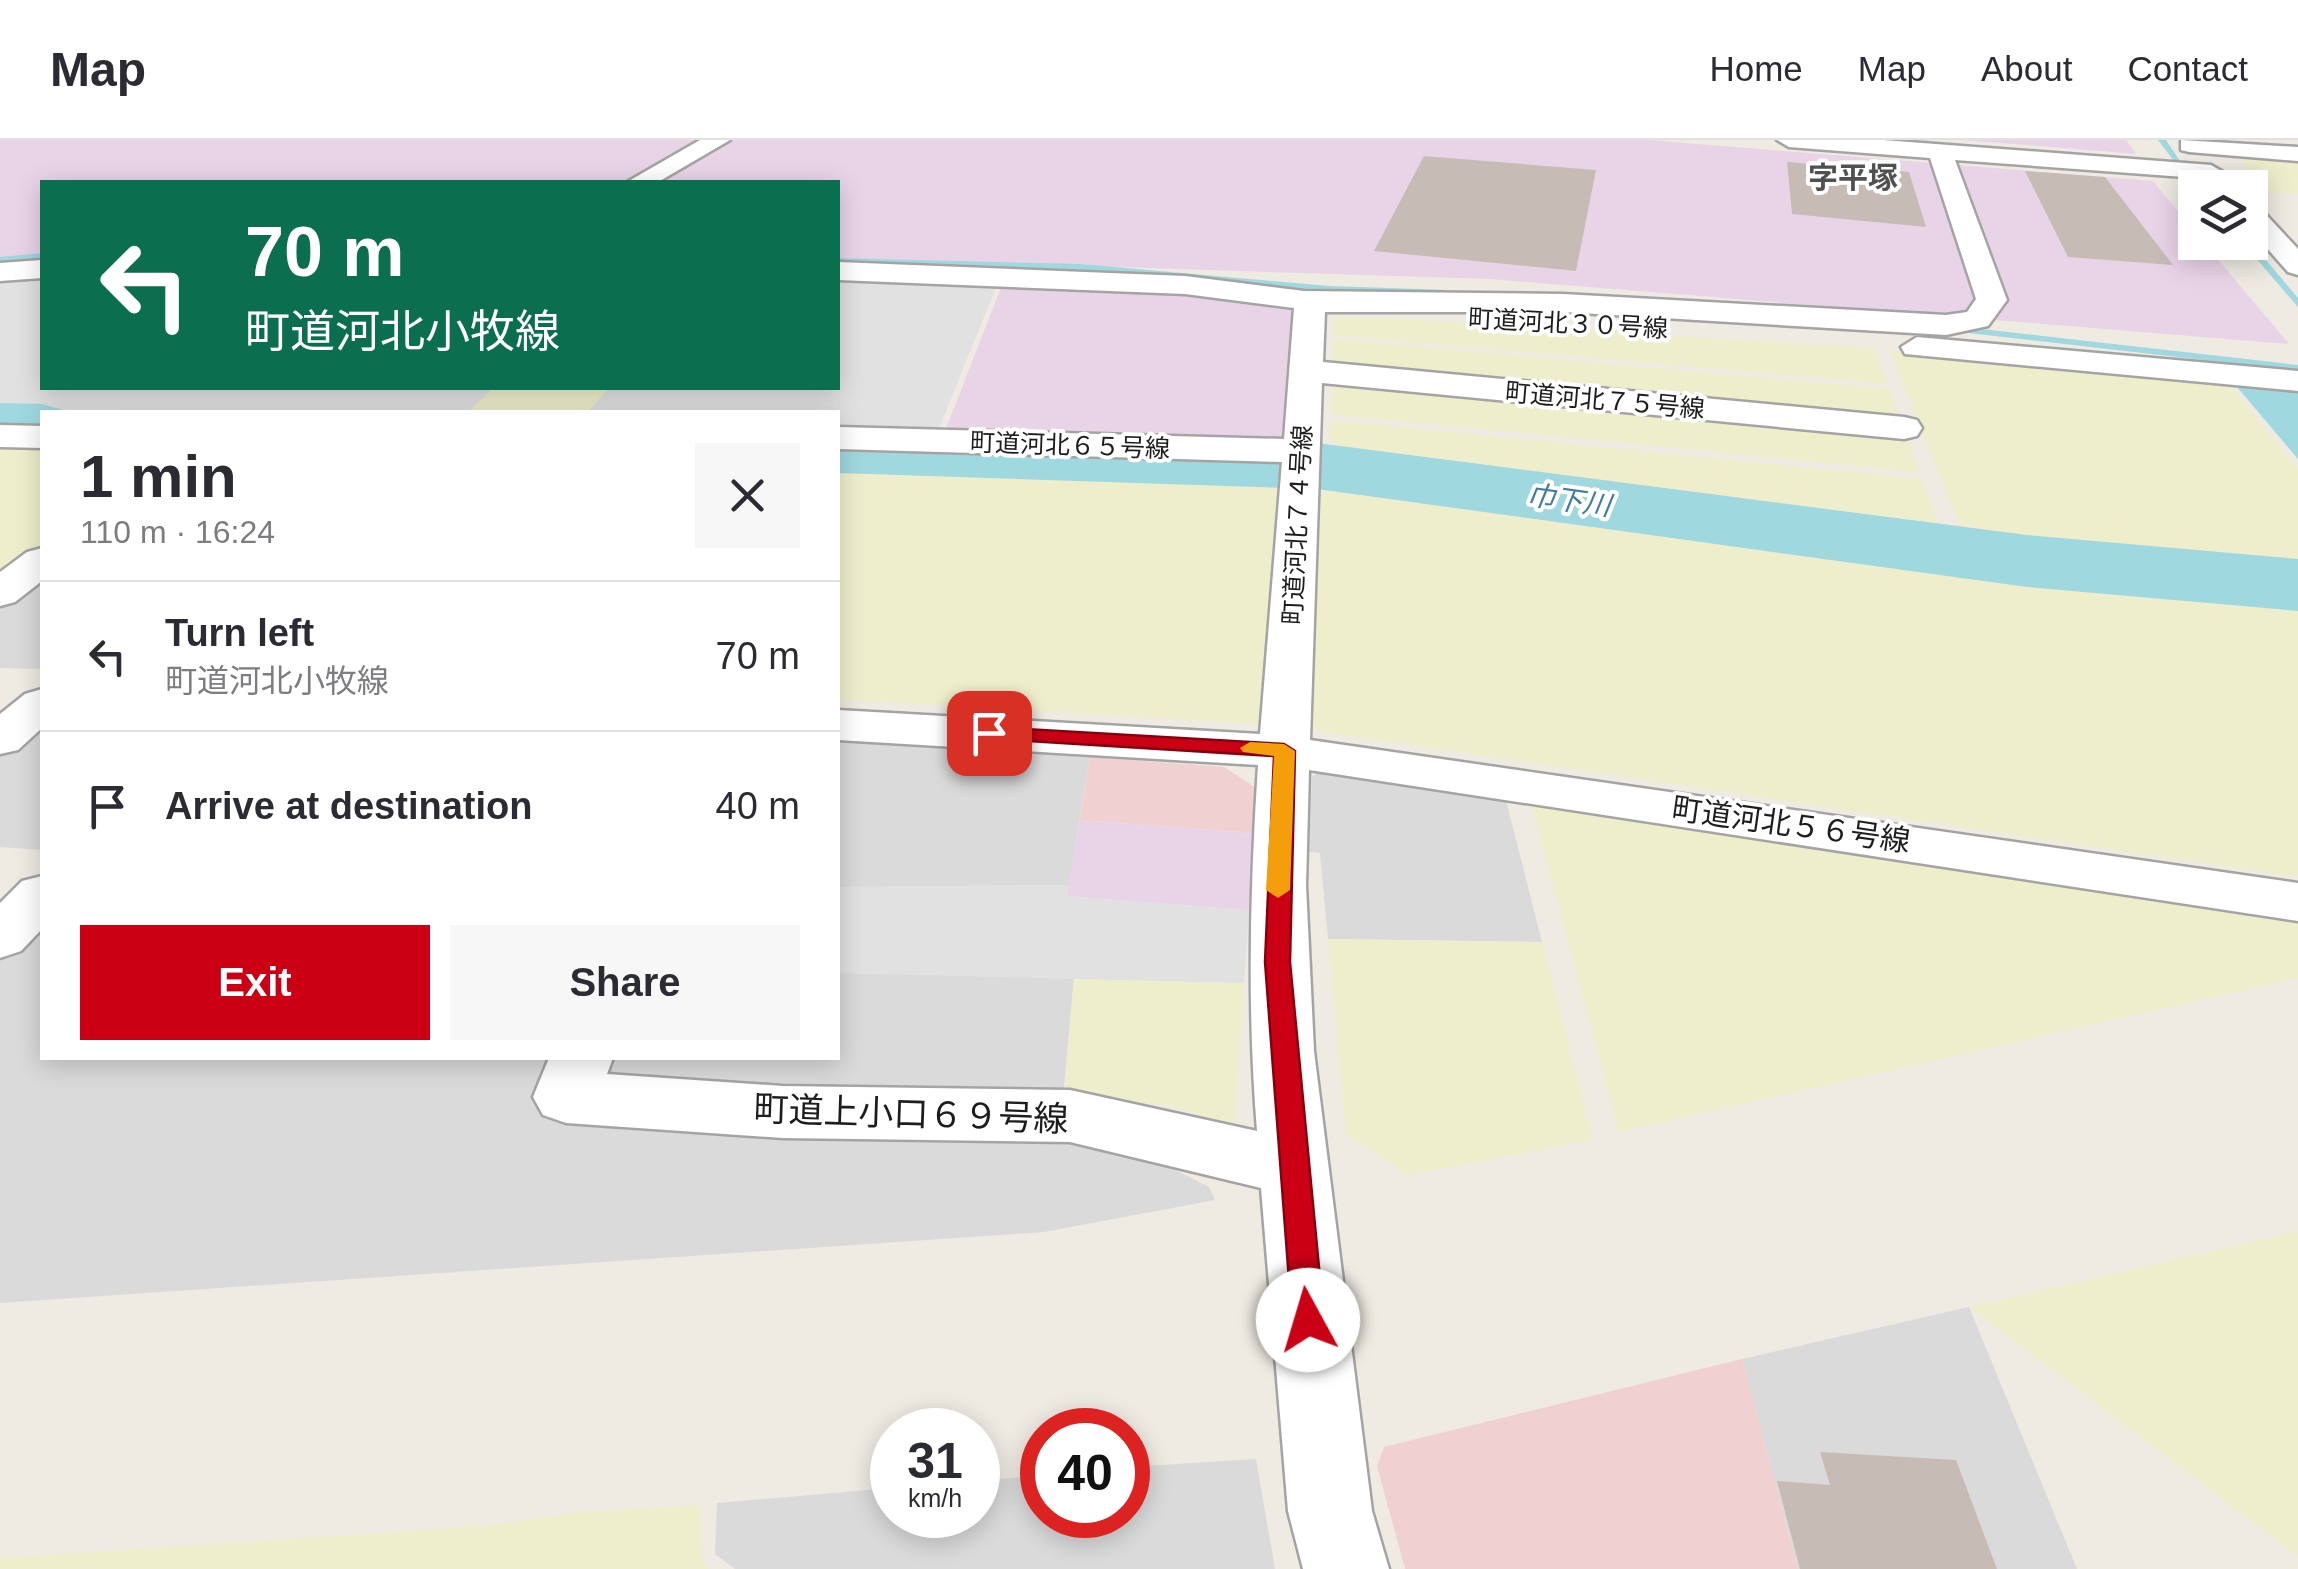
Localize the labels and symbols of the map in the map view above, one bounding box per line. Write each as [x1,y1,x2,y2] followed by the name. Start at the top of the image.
[1808,161,1898,194] district label: 字平塚
[1467,304,1669,342] street label: 町道河北３０号線
[1504,377,1706,423] street label: 町道河北７５号線
[1278,424,1316,626] street label: 町道河北７４号線
[970,428,1170,462] street label: 町道河北６５号線
[1525,479,1616,522] water label: 巾下川
[947,691,1032,776] pin
[1670,791,1912,858] street label: 町道河北５６号線
[753,1089,1069,1138] street label: 町道上小口６９号線
[1256,1268,1360,1372] position arrow
[1020,1408,1150,1538] speed limit sign: 40

